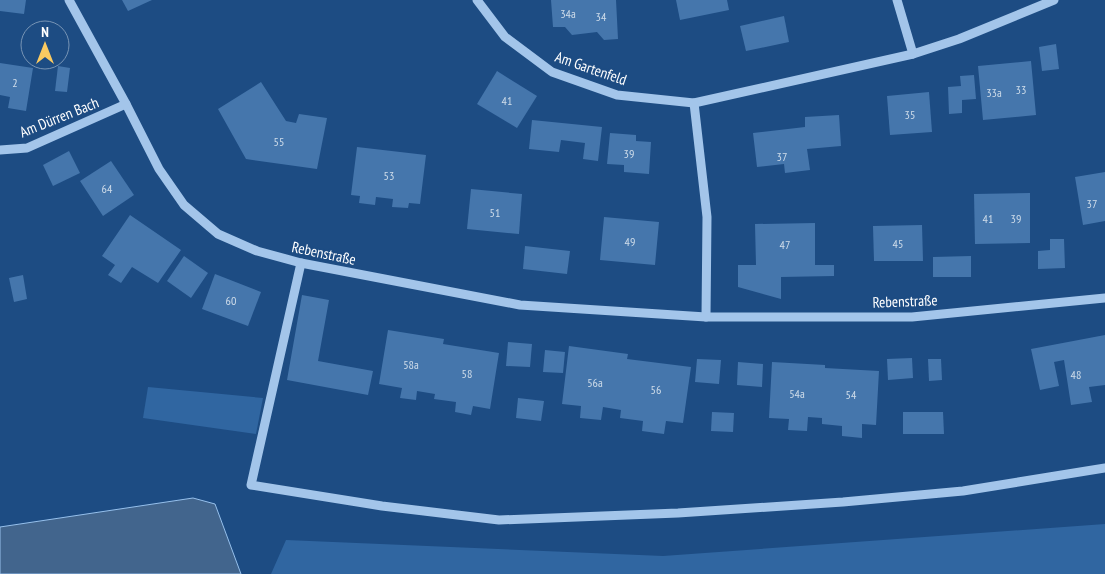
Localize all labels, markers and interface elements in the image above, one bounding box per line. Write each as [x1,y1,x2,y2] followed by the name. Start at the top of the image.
[560,6,576,21] house number: 34a
[596,9,607,24] house number: 34
[20,20,70,70] north arrow
[41,23,49,41] text: N
[553,47,629,89] street label: Am Gartenfeld
[12,75,18,90] house number: 2
[1016,82,1026,97] house number: 33
[986,85,1002,100] house number: 33a
[17,93,101,141] street label: Am Dürren Bach
[502,93,512,108] house number: 41
[905,107,915,122] house number: 35
[274,134,284,149] house number: 55
[624,146,634,161] house number: 39
[777,149,787,164] house number: 37
[384,168,394,183] house number: 53
[102,181,113,196] house number: 64
[1087,196,1097,211] house number: 37
[490,205,500,220] house number: 51
[983,211,993,226] house number: 41
[1011,211,1021,226] house number: 39
[625,234,635,249] house number: 49
[893,236,903,251] house number: 45
[290,237,358,269] street label: Rebenstraße
[780,237,790,252] house number: 47
[872,290,938,312] street label: Rebenstraße
[226,293,236,308] house number: 60
[403,357,419,372] house number: 58a
[462,366,472,381] house number: 58
[1071,367,1081,382] house number: 48
[587,375,603,390] house number: 56a
[651,382,661,397] house number: 56
[789,386,805,401] house number: 54a
[846,387,857,402] house number: 54

